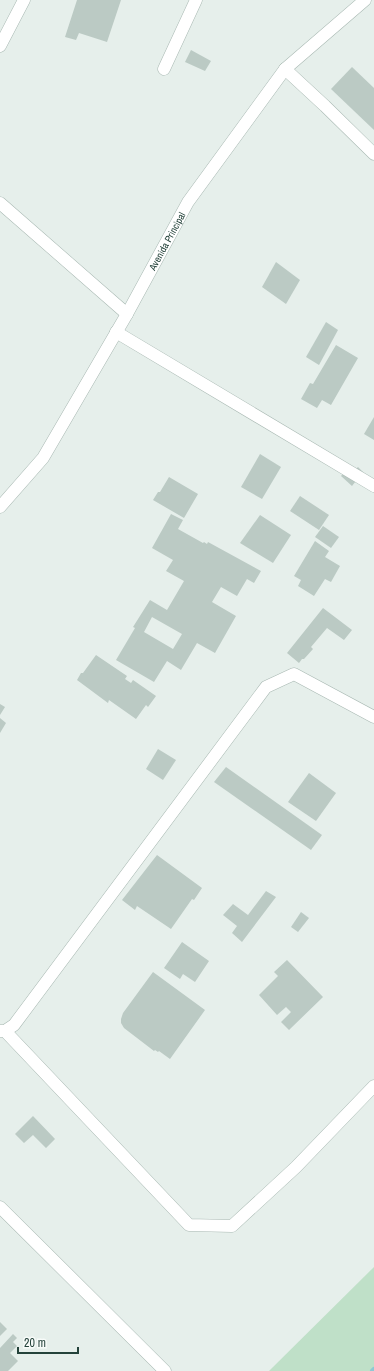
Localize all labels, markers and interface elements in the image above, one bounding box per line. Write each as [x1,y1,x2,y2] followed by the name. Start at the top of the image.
[146,210,188,274] street label: Avenida Principal
[18,1329,78,1355] scale bar
[24,1335,46,1351] text: 20 m

